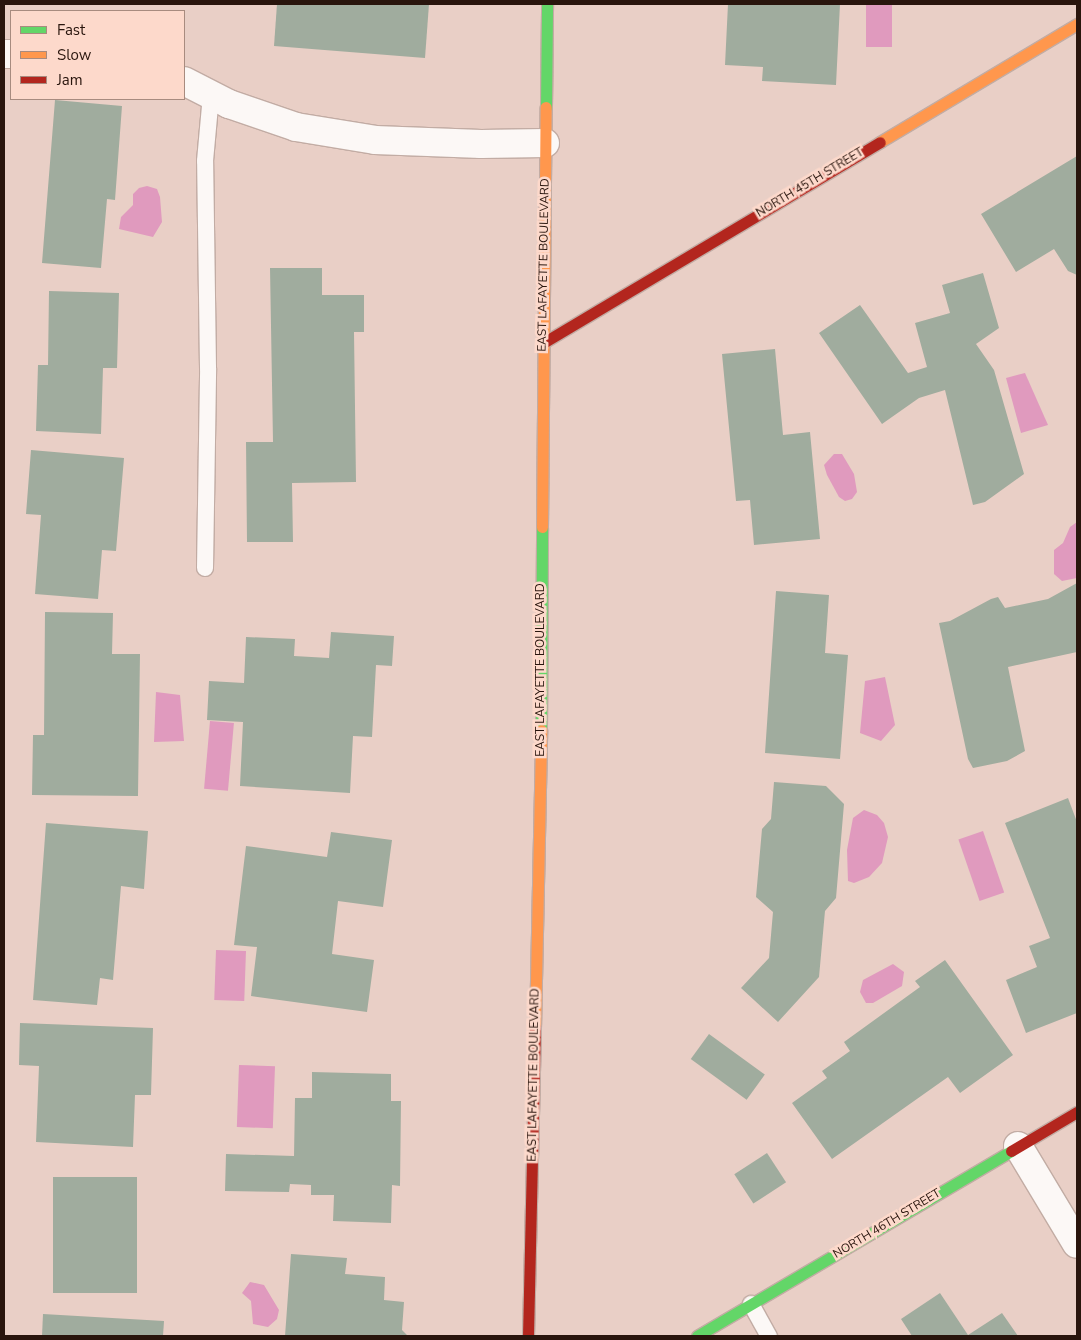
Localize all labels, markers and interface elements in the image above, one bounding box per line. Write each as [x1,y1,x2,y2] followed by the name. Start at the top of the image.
[10,10,185,100] legend
[57,20,85,40] text: Fast
[57,45,91,65] text: Slow
[57,70,83,90] text: Jam
[754,145,866,221] street label: NORTH 45TH STREET
[535,178,553,352] street label: EAST LAFAYETTE BOULEVARD
[534,583,548,757] street label: EAST LAFAYETTE BOULEVARD
[525,988,543,1162] street label: EAST LAFAYETTE BOULEVARD
[831,1186,943,1262] street label: NORTH 46TH STREET

